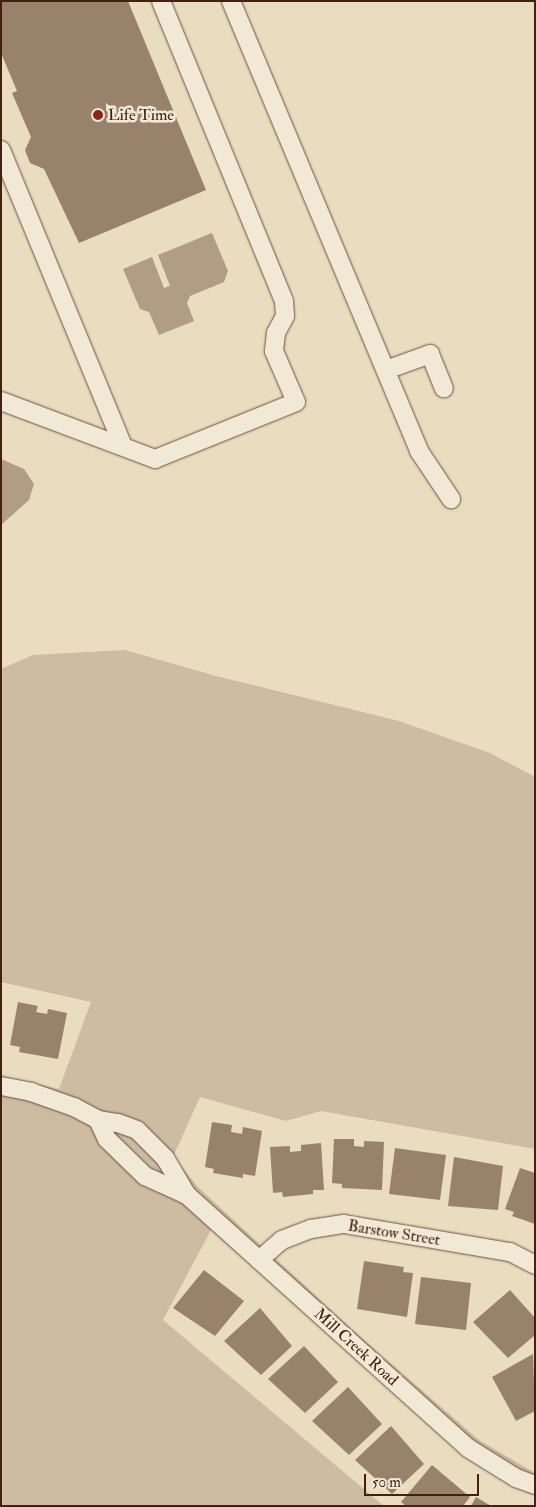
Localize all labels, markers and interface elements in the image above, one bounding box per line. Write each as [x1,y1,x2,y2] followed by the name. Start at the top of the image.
[108,105,174,125] place label: Life Time
[92,109,104,121] marker: Life Time
[347,1216,441,1250] street label: Barstow Street
[310,1304,402,1390] street label: Mill Creek Road
[366,1464,481,1496] scale bar
[372,1473,401,1492] text: 50 m

